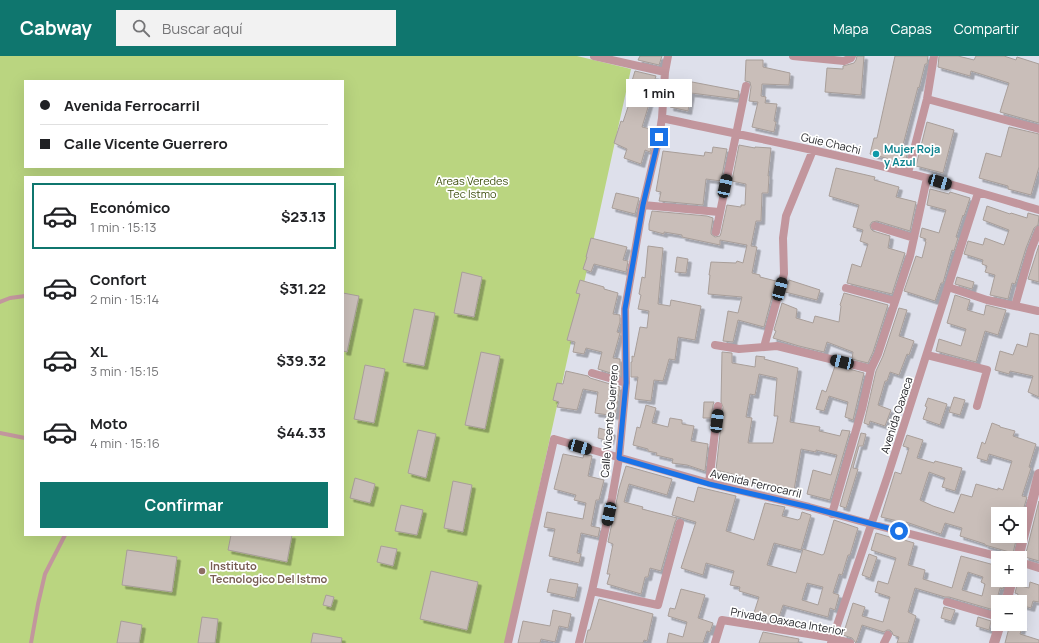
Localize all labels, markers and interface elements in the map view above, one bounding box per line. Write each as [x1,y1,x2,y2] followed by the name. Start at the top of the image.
[116,10,396,46] search box
[20,15,92,41] text: Cabway
[130,17,152,39] icon: search
[162,18,243,39] text: Buscar aquí
[833,19,869,38] text: Mapa
[891,19,932,38] text: Capas
[954,19,1019,38] text: Compartir
[626,79,692,107] callout: 1 min
[643,84,675,102] text: 1 min
[64,95,200,116] text: Avenida Ferrocarril
[650,128,668,146] route end
[799,129,863,157] street label: Guie Chachi
[64,133,228,154] text: Calle Vicente Guerrero
[884,141,940,169] place label: Mujer Roja y Azul
[871,149,881,159] marker: Mujer Roja y Azul
[436,173,509,201] park label: Areas Veredes Tec Istmo
[717,173,733,199] car
[927,173,953,191] car
[90,197,170,218] text: Económico
[42,198,78,234] icon: car
[281,206,326,227] text: $23.13
[90,218,156,236] text: 1 min · 15:13
[90,269,147,290] text: Confort
[42,270,78,306] icon: car
[771,276,789,302] car
[279,278,326,299] text: $31.22
[90,290,159,308] text: 2 min · 15:14
[90,341,108,362] text: XL
[42,342,78,378] icon: car
[276,350,326,371] text: $39.32
[829,353,855,371] car
[90,362,159,380] text: 3 min · 15:15
[597,363,621,478] street label: Calle Vicente Guerrero
[877,375,915,455] street label: Avenida Oaxaca
[710,408,724,434] car
[90,413,127,434] text: Moto
[42,414,78,450] icon: car
[277,422,326,443] text: $44.33
[90,434,160,452] text: 4 min · 15:16
[567,438,593,456] car
[709,465,803,501] street label: Avenida Ferrocarril
[40,482,328,528] button: Confirmar
[601,501,617,527] car
[991,507,1027,631] map controls
[991,507,1027,543] button: locate
[890,522,908,540] route start
[991,551,1027,587] button: +
[210,558,327,586] place label: Instituto Tecnologico Del Istmo
[197,566,207,576] marker: Instituto Tecnologico Del Istmo
[991,595,1027,631] button: −
[729,604,847,638] street label: Privada Oaxaca Interior

